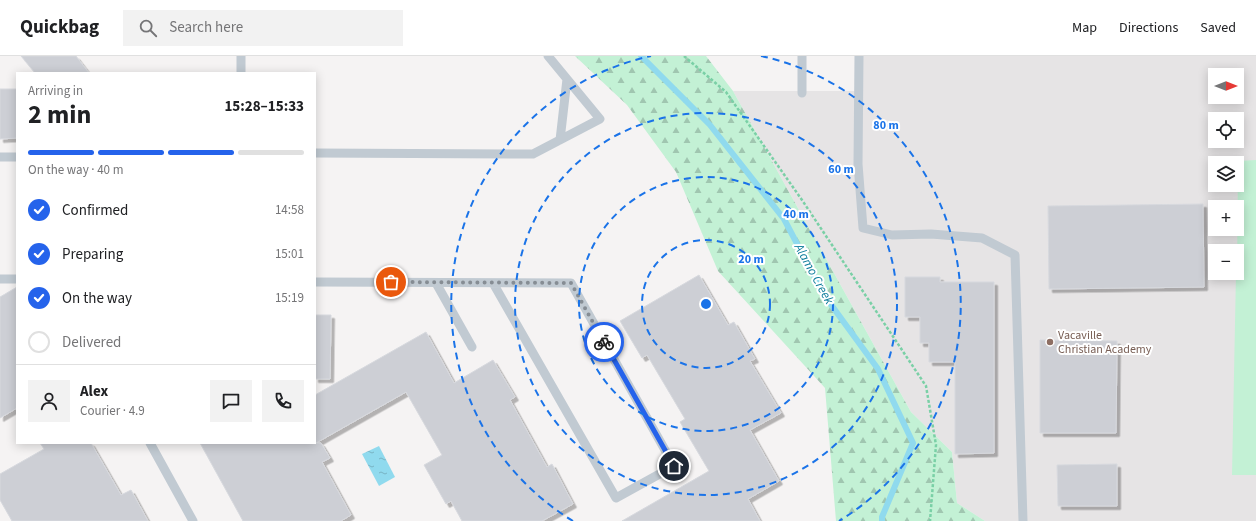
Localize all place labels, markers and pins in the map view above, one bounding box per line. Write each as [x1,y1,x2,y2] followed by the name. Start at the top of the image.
[374,265,408,299] pin
[699,297,713,311] centre of rings
[1058,327,1152,358] place label: Vacaville Christian Academy
[1045,337,1055,347] marker: Vacaville Christian Academy
[657,449,691,483] pin

